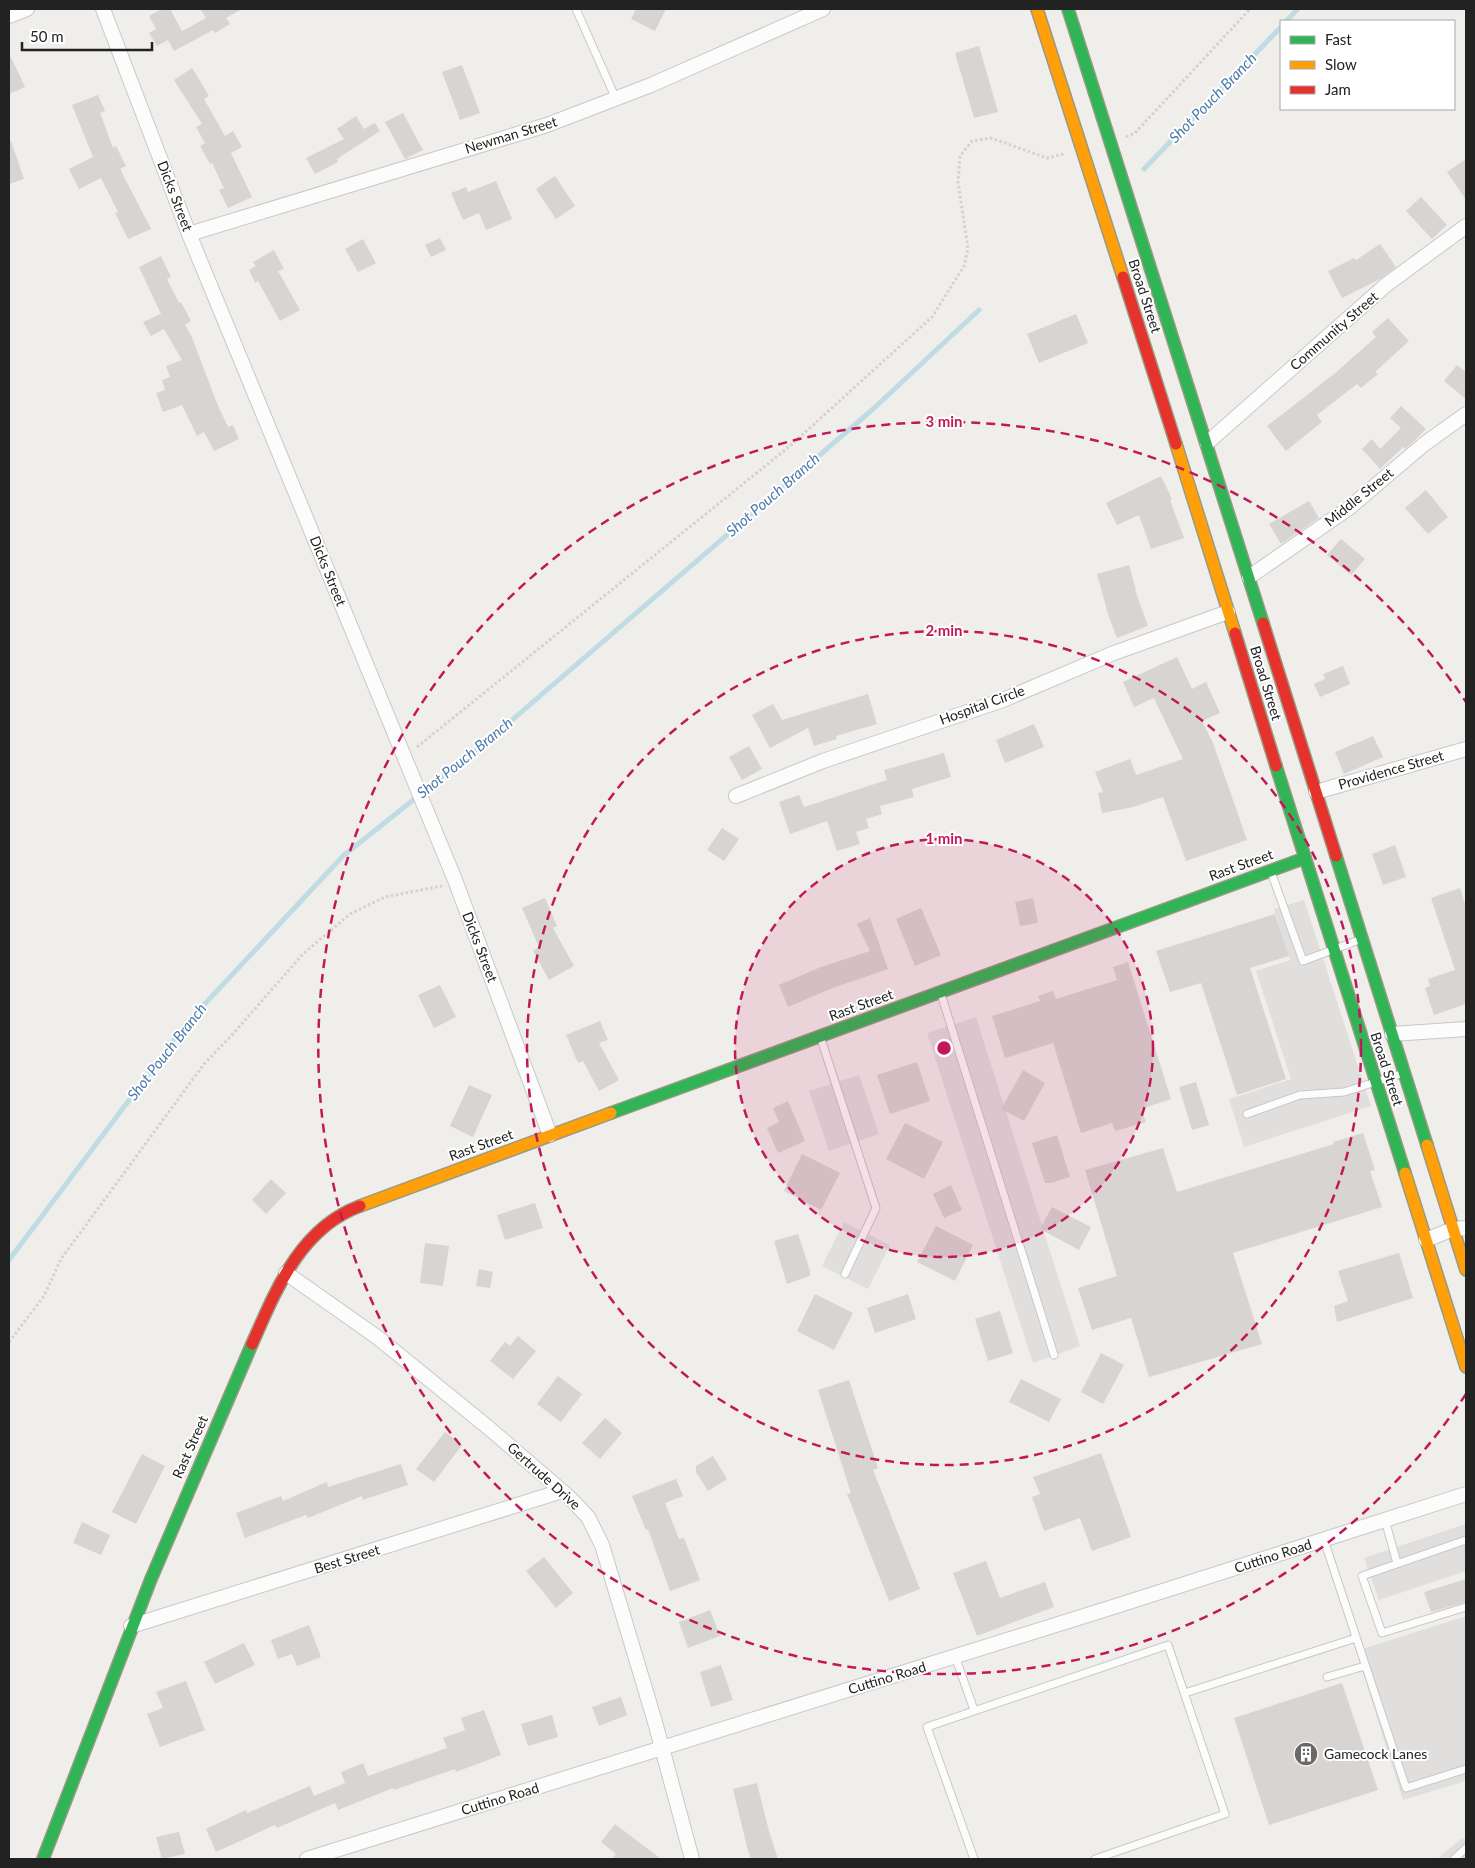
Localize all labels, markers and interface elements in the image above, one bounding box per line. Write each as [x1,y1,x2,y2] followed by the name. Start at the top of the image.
[22,20,152,52] scale bar
[1280,20,1455,110] legend
[30,27,64,45] text: 50 m
[1325,30,1352,48] text: Fast
[1165,49,1260,146] water label: Shot Pouch Branch
[1325,55,1357,73] text: Slow
[1325,80,1351,98] text: Jam
[463,112,559,157] street label: Newman Street
[154,158,197,233] street label: Dicks Street
[1126,257,1165,335] street label: Broad Street
[1286,288,1381,374] street label: Community Street
[925,412,963,430] text: 3 min
[722,449,823,540] water label: Shot Pouch Branch
[1321,464,1396,529] street label: Middle Street
[307,533,350,608] street label: Dicks Street
[925,621,963,639] text: 2 min
[1247,644,1286,722] street label: Broad Street
[937,681,1027,728] street label: Hospital Circle
[413,713,516,801] water label: Shot Pouch Branch
[1336,746,1446,793] street label: Providence Street
[925,829,963,847] text: 1 min
[1206,845,1275,884] street label: Rast Street
[459,909,502,984] street label: Dicks Street
[826,985,895,1024] street label: Rast Street
[123,999,210,1103] water label: Shot Pouch Branch
[1368,1030,1407,1108] street label: Broad Street
[935,1039,953,1057] centre of rings
[446,1125,515,1164] street label: Rast Street
[168,1413,211,1481] street label: Rast Street
[504,1438,584,1513] street label: Gertrude Drive
[1232,1535,1314,1576] street label: Cuttino Road
[312,1540,382,1577] street label: Best Street
[846,1658,928,1697] street label: Cuttino Road
[1293,1741,1319,1767] building icon: Gamecock Lanes
[1324,1745,1427,1762] place label: Gamecock Lanes
[459,1779,541,1818] street label: Cuttino Road

